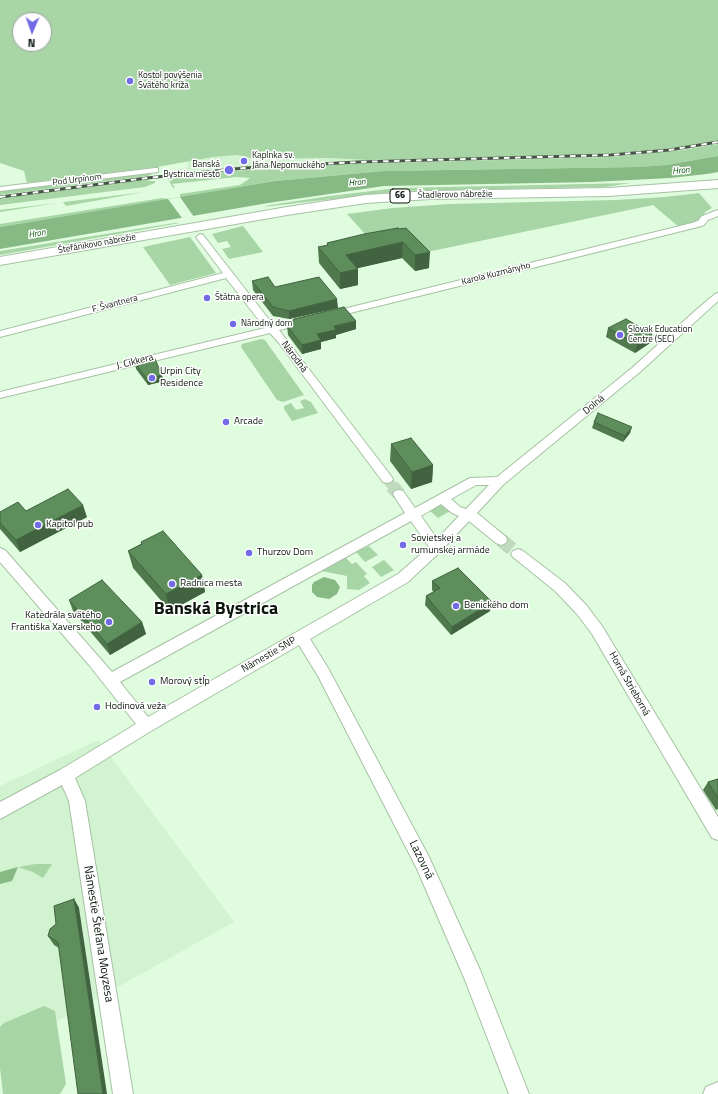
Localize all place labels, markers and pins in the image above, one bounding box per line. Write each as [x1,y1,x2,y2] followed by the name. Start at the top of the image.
[138,71,202,92] place label: Kostol povýšenia Svätého kríža
[125,76,135,86] marker: Kostol povýšenia Svätého kríža
[252,151,325,172] place label: Kaplnka sv. Jána Nepomuckého
[239,156,249,166] marker: Kaplnka sv. Jána Nepomuckého
[163,160,220,181] place label: Banská Bystrica mesto
[223,164,235,176] marker: Banská Bystrica mesto
[202,293,212,303] marker: Štátna opera
[215,293,264,303] place label: Štátna opera
[228,319,238,329] marker: Národný dom
[241,319,292,329] place label: Národný dom
[628,325,692,346] place label: Slovak Education Centre (SEC)
[615,330,625,340] marker: Slovak Education Centre (SEC)
[160,366,203,390] place label: Urpin City Residence
[147,373,157,383] marker: Urpin City Residence
[234,416,263,428] place label: Arcade
[221,417,231,427] marker: Arcade
[46,519,93,531] place label: Kapitol pub
[33,520,43,530] marker: Kapitol pub
[411,533,490,556] place label: Sovietskej a rumunskej armáde
[398,540,408,550] marker: Sovietskej a rumunskej armáde
[257,547,313,559] place label: Thurzov Dom
[244,548,254,558] marker: Thurzov Dom
[180,578,242,590] place label: Radnica mesta
[167,579,177,589] marker: Radnica mesta
[464,600,529,612] place label: Benického dom
[451,601,461,611] marker: Benického dom
[11,610,101,634] place label: Katedrála svätého Františka Xaverskeho
[104,617,114,627] marker: Katedrála svätého Františka Xaverskeho
[160,676,210,688] place label: Morový stĺp
[147,677,157,687] marker: Morový stĺp
[105,701,166,713] place label: Hodinová veža
[92,702,102,712] marker: Hodinová veža

